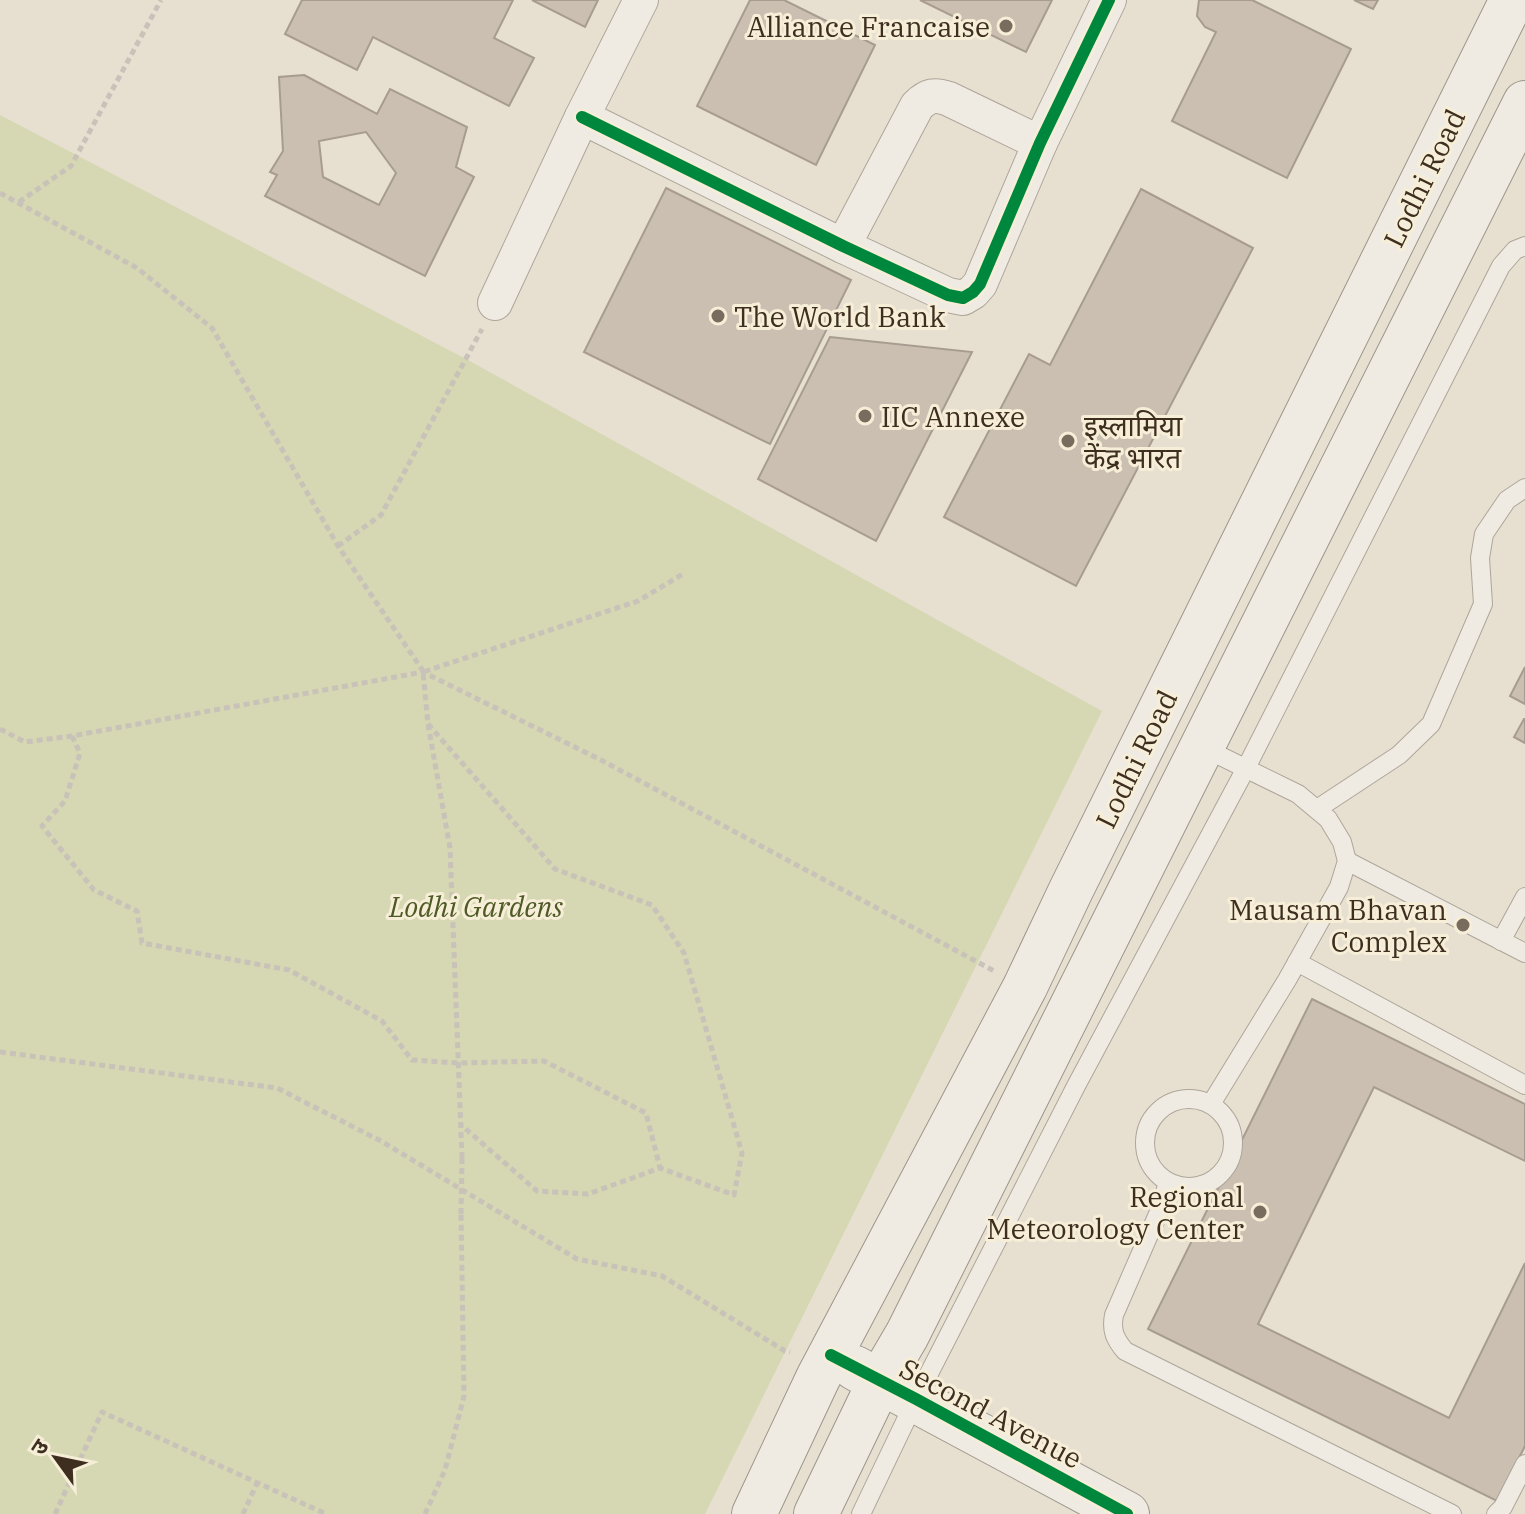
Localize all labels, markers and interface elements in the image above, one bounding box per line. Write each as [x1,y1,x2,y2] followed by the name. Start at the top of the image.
[747,8,990,45] place label: Alliance Francaise
[997,17,1015,35] marker: Alliance Francaise
[1375,103,1473,253] street label: Lodhi Road
[734,298,946,335] place label: The World Bank
[709,307,727,325] marker: The World Bank
[881,398,1025,435] place label: IIC Annexe
[856,407,874,425] marker: IIC Annexe
[1084,407,1183,476] place label: इस्लामिया केंद्र भारत
[1059,432,1077,450] marker: इस्लामिया केंद्र भारत
[1087,684,1185,834] street label: Lodhi Road
[388,888,564,925] park label: Lodhi Gardens
[1229,891,1447,960] place label: Mausam Bhavan Complex
[1454,916,1472,934] marker: Mausam Bhavan Complex
[986,1178,1245,1247] place label: Regional Meteorology Center
[1251,1203,1269,1221] marker: Regional Meteorology Center
[893,1349,1089,1477] street label: Second Avenue
[16,1418,96,1498] north arrow
[23,1433,55,1460] text: उ

